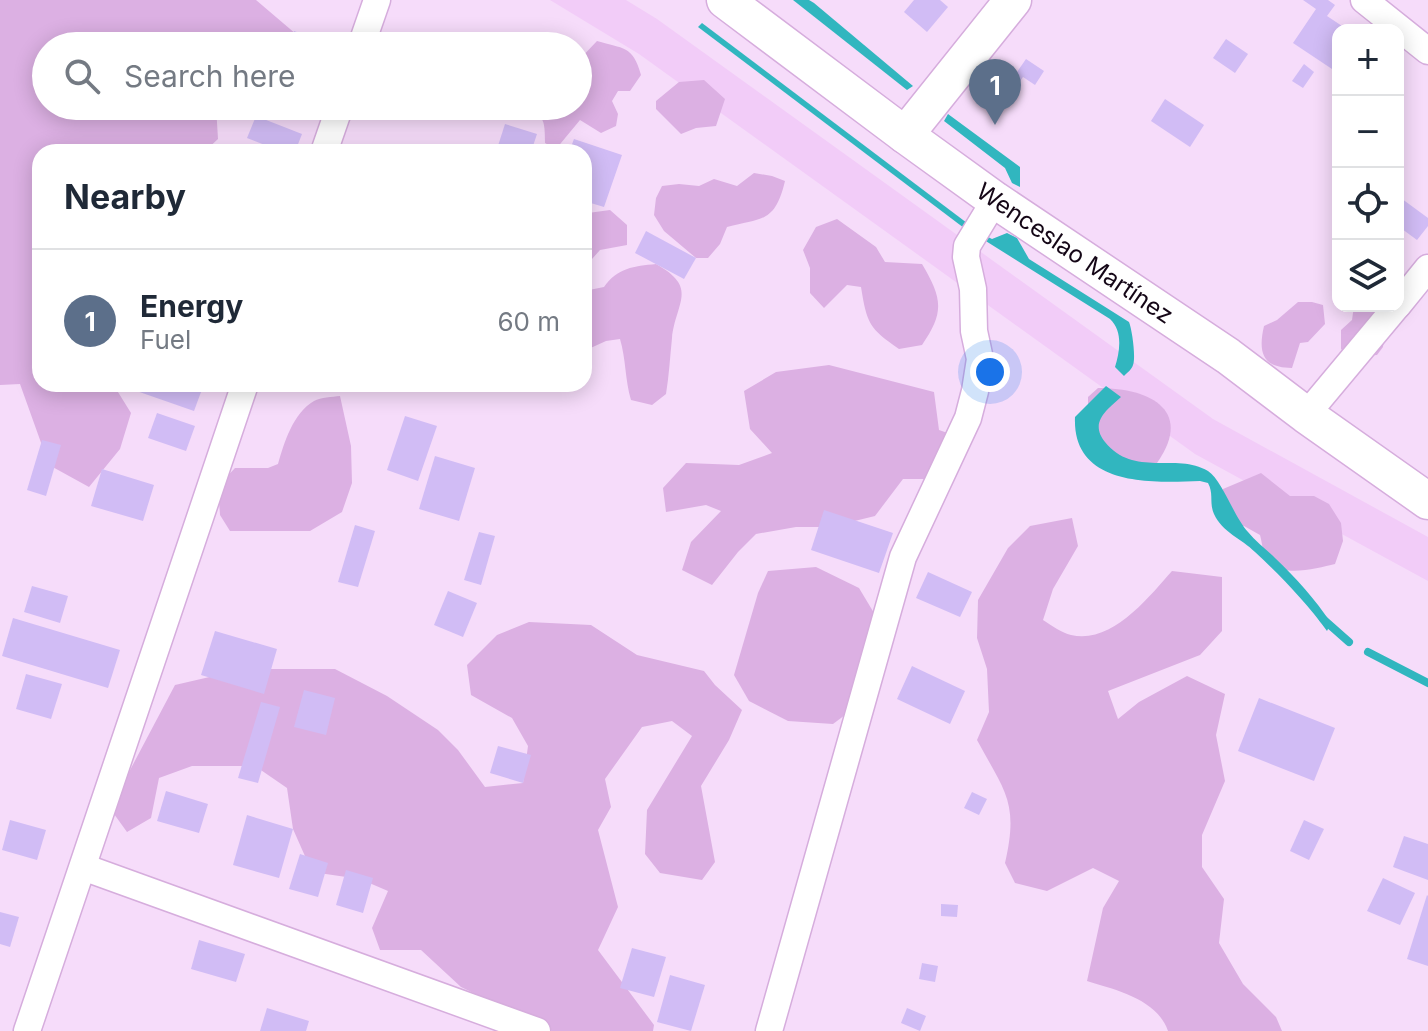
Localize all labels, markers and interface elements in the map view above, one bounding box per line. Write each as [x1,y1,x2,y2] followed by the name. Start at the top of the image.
[1332,24,1404,312] map controls
[1332,24,1404,96] button: +
[32,32,592,120] search box
[60,54,104,98] icon: search
[124,58,296,94] text: Search here
[969,59,1021,125] pin: 1
[1332,96,1404,168] button: −
[1332,168,1404,240] button: locate
[64,176,186,217] text: Nearby
[971,176,1179,330] street label: Wenceslao Martínez
[1332,240,1404,312] button: layers
[140,288,243,324] text: Energy
[84,306,96,337] text: 1
[497,306,560,337] text: 60 m
[140,324,191,355] text: Fuel
[970,352,1010,392] your location

